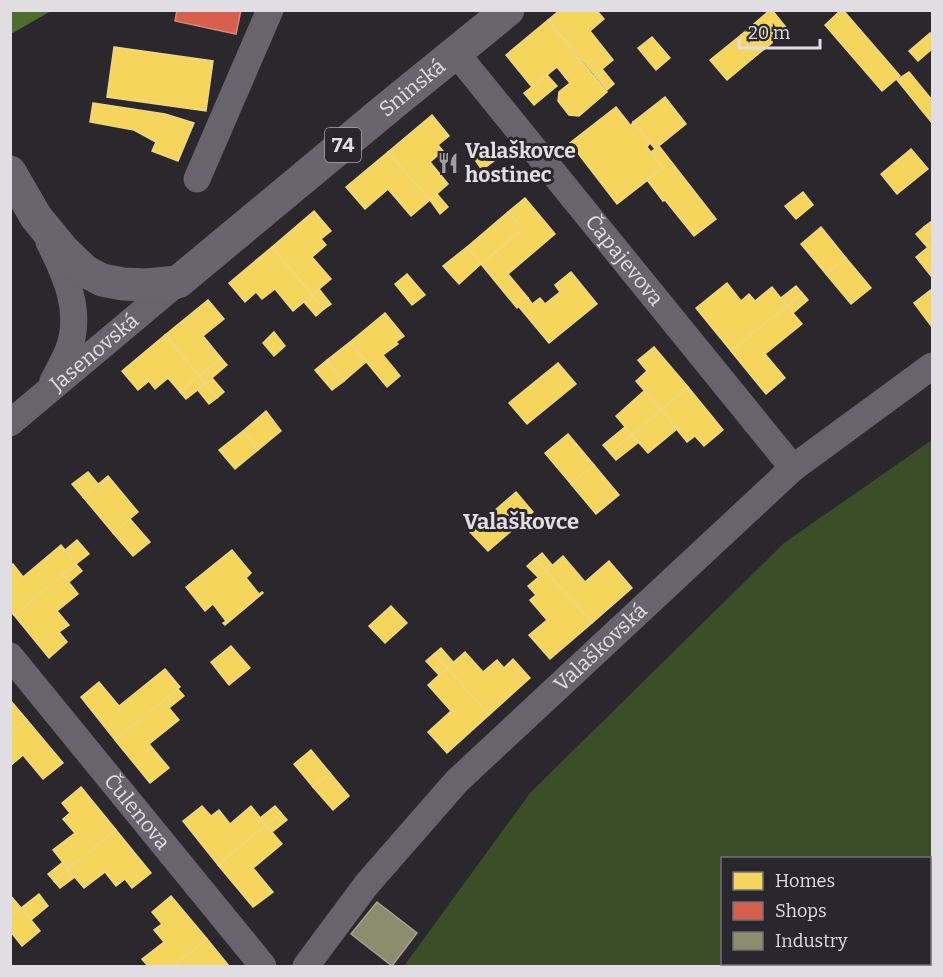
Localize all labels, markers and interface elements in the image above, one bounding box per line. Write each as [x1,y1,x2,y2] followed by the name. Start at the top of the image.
[739,12,820,50] scale bar
[748,22,790,44] text: 20 m
[374,53,451,122] street label: Sninská
[325,128,361,162] road number: 74
[465,138,576,188] place label: Valaškovce hostinec
[436,151,460,175] restaurant icon: Valaškovce hostinec
[580,209,669,312] street label: Čapajevova
[44,307,144,398] street label: Jasenovská
[463,508,579,535] district label: Valaškovce
[548,597,653,697] street label: Valaškovská
[98,768,176,855] street label: Čulenova
[721,857,931,965] legend
[775,870,835,892] text: Homes
[775,900,827,922] text: Shops
[775,930,848,952] text: Industry

